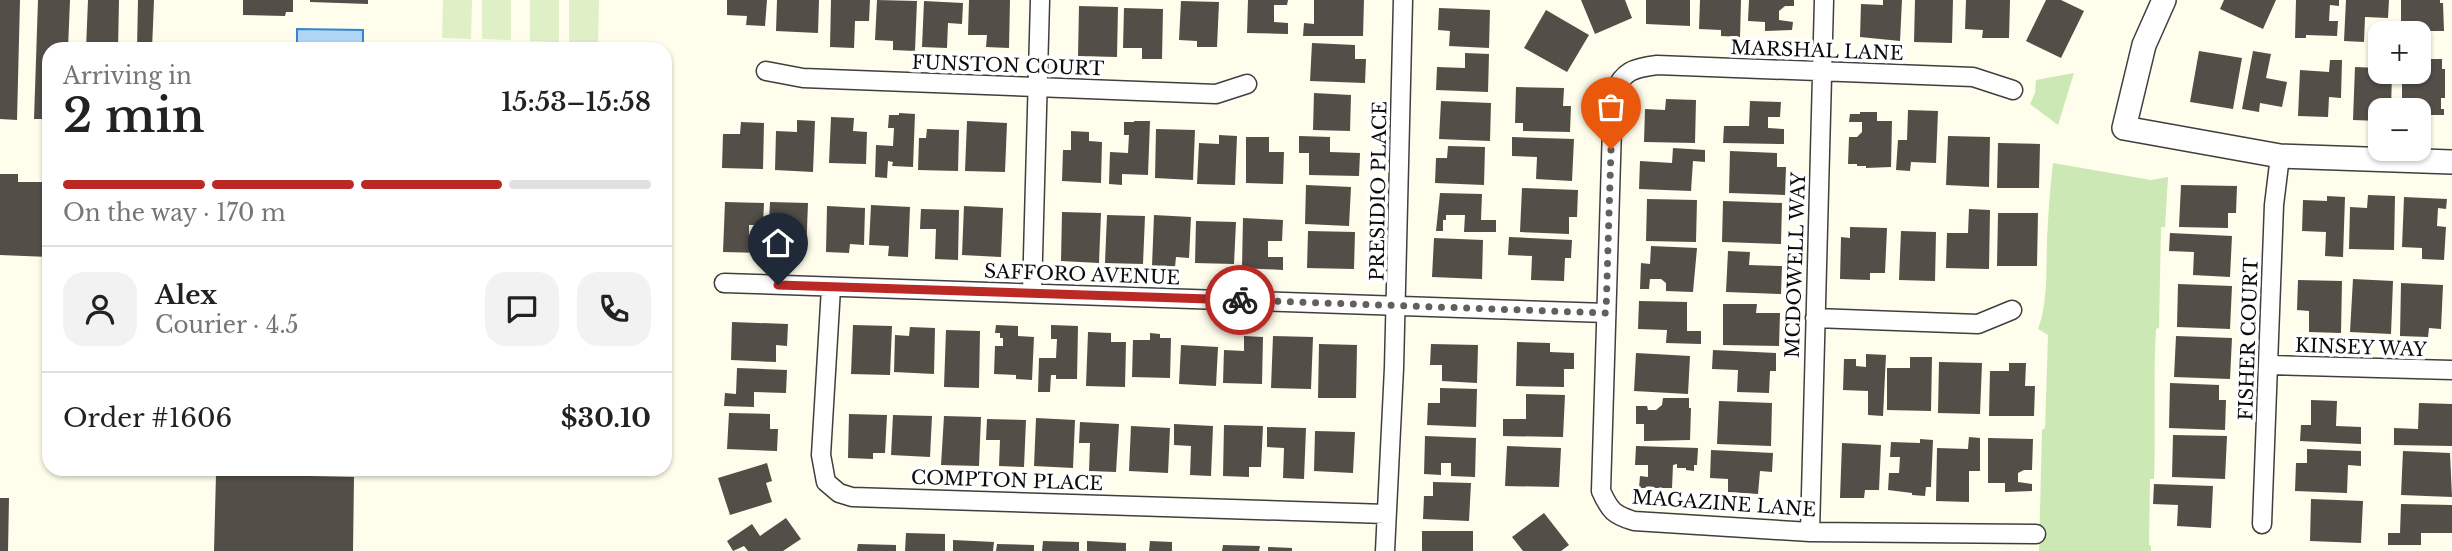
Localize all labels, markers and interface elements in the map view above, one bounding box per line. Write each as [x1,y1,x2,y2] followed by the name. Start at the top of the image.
[2368,21,2431,161] map controls
[2368,21,2431,84] button: +
[1730,36,1904,65] street label: MARSHAL LANE
[911,51,1105,80] street label: FUNSTON COURT
[63,62,192,90] text: Arriving in
[1581,77,1641,149] pin
[501,86,651,118] text: 15:53–15:58
[63,87,205,144] text: 2 min
[1592,88,1630,126] icon: bag
[2368,98,2431,161] button: −
[1365,101,1392,281] street label: PRESIDIO PLACE
[1781,172,1810,358] street label: MCDOWELL WAY
[63,199,286,227] text: On the way · 170 m
[748,213,808,285] pin
[759,224,797,262] icon: home
[2234,257,2263,421] street label: FISHER COURT
[983,260,1180,289] street label: SAFFORO AVENUE
[1205,265,1275,335] courier
[63,272,137,346] button: person
[485,272,559,346] button: chat
[577,272,651,346] button: phone
[155,279,217,311] text: Alex
[1221,281,1259,319] icon: bike
[155,311,299,339] text: Courier · 4.5
[2295,334,2427,361] street label: KINSEY WAY
[63,402,232,434] text: Order #1606
[561,402,651,434] text: $30.10
[910,466,1103,495] street label: COMPTON PLACE
[1631,486,1817,521] street label: MAGAZINE LANE

